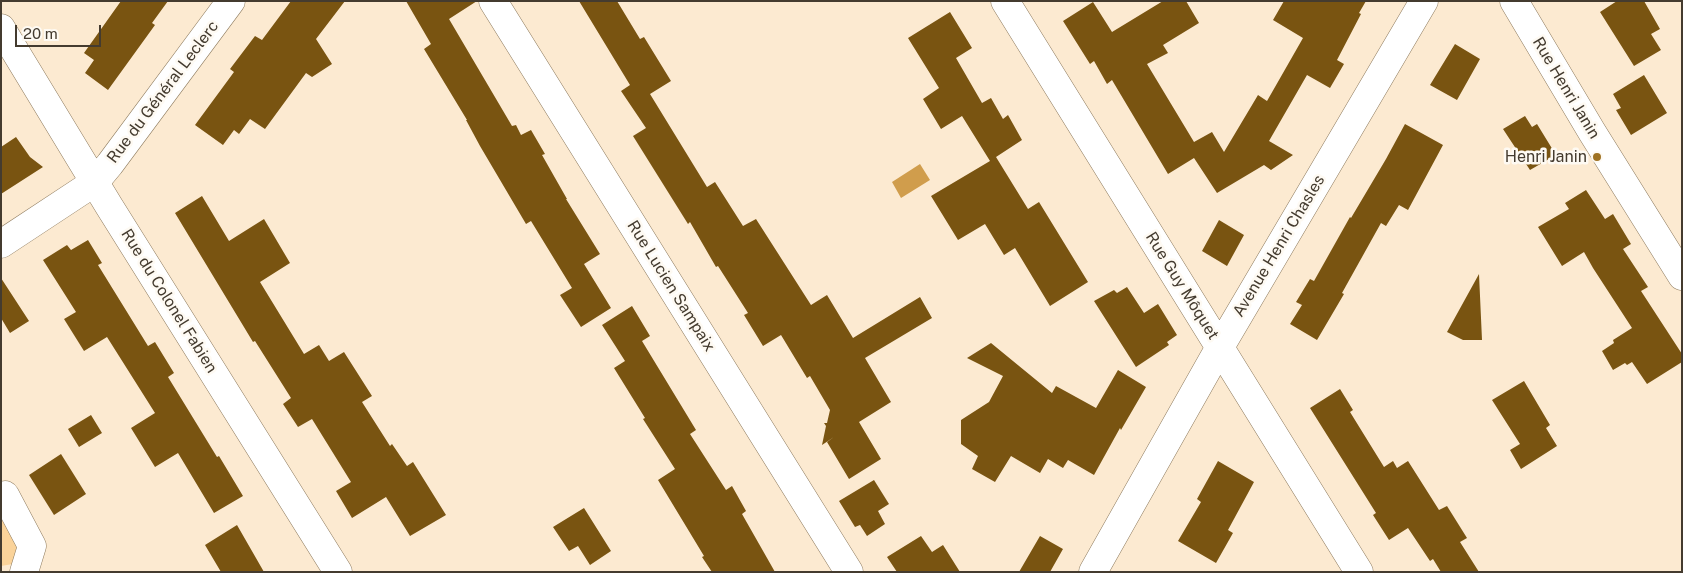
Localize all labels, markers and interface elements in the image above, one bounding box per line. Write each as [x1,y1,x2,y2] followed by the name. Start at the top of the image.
[18,15,104,47] scale bar
[103,17,223,167] street label: Rue du Général Leclerc
[23,25,58,42] text: 20 m
[1528,34,1604,142] street label: Rue Henri Janin
[1505,147,1587,167] place label: Henri Janin
[1591,151,1603,163] marker: Henri Janin
[1229,172,1329,320] street label: Avenue Henri Chasles
[623,217,719,355] street label: Rue Lucien Sampaix
[117,225,221,377] street label: Rue du Colonel Fabien
[1141,229,1223,343] street label: Rue Guy Môquet

